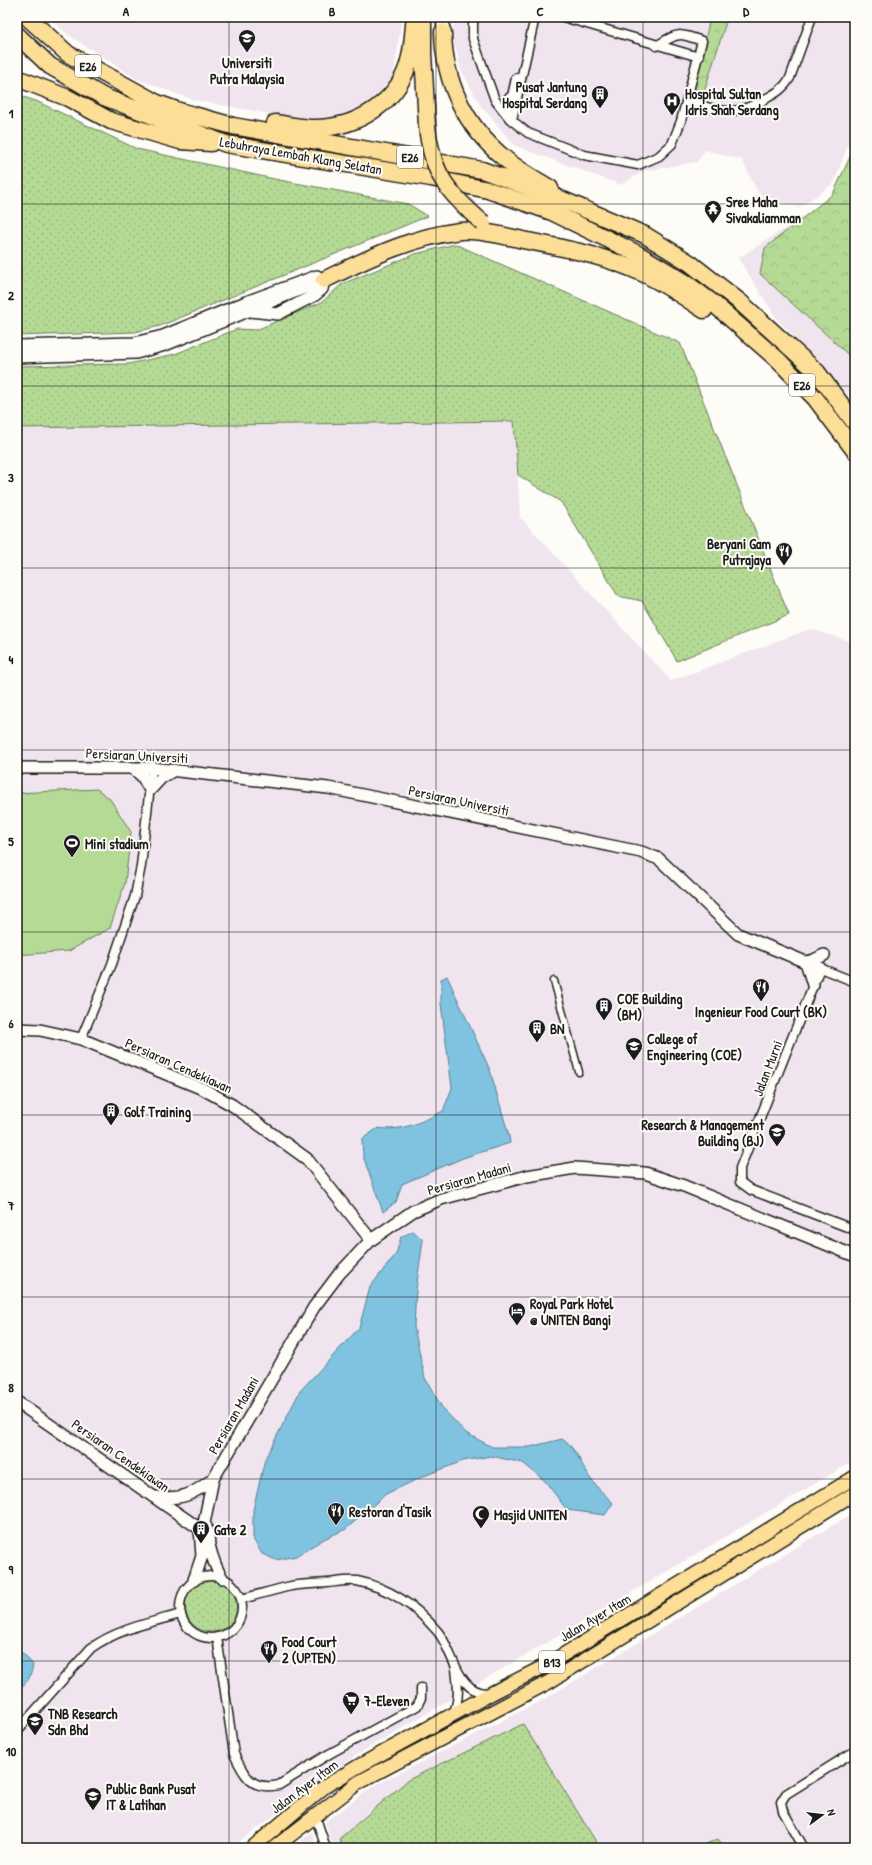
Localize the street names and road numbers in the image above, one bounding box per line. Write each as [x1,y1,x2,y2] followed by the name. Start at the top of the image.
[75,55,101,77] road number: E26
[218,131,384,180] street label: Lebuhraya Lembah Klang Selatan
[397,146,423,168] road number: E26
[789,374,815,396] road number: E26
[85,743,189,767] street label: Persiaran Universiti
[407,780,511,820] street label: Persiaran Universiti
[122,1033,236,1097] street label: Persiaran Cendekiawan
[748,1037,786,1099] street label: Jalan Murni
[425,1157,513,1199] street label: Persiaran Madani
[203,1373,263,1457] street label: Persiaran Madani
[68,1414,174,1496] street label: Persiaran Cendekiawan
[556,1588,634,1646] street label: Jalan Ayer Itam
[539,1651,565,1673] road number: B13
[267,1754,342,1818] street label: Jalan Ayer Itam

